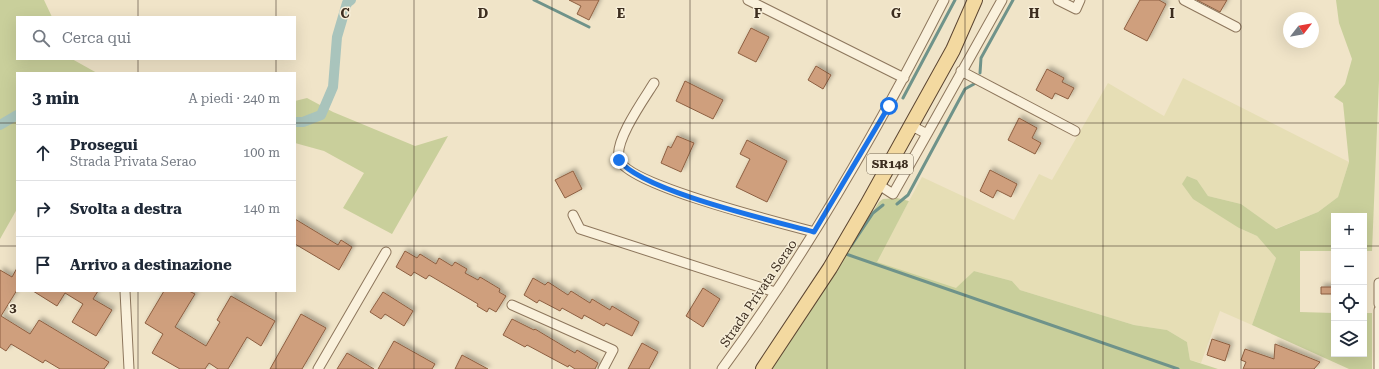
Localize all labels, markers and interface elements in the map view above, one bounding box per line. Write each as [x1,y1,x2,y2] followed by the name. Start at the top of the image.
[340,6,350,21] text: C
[478,6,488,21] text: D
[617,6,625,21] text: E
[754,6,762,21] text: F
[891,6,901,21] text: G
[1029,6,1040,21] text: H
[1169,6,1175,21] text: I
[1283,12,1319,48] north arrow
[16,16,296,60] search box
[30,27,52,49] icon: search
[62,29,131,47] text: Cerca qui
[32,88,79,108] text: 3 min
[188,91,280,106] text: A piedi · 240 m
[880,97,898,115] route start
[70,136,138,154] text: Prosegui
[32,142,54,164] icon: ahead
[243,145,280,160] text: 100 m
[610,151,628,169] route end
[70,154,196,169] text: Strada Privata Serao
[867,154,913,174] road number: SR148
[32,198,54,220] icon: right
[70,200,182,218] text: Svolta a destra
[243,201,280,216] text: 140 m
[1331,213,1367,357] map controls
[1331,213,1367,249] button: +
[717,237,800,350] street label: Strada Privata Serao
[1331,249,1367,285] button: −
[32,254,54,276] icon: arrive
[70,256,232,274] text: Arrivo a destinazione
[1331,285,1367,321] button: locate
[9,300,17,315] text: 3
[1331,321,1367,357] button: layers

